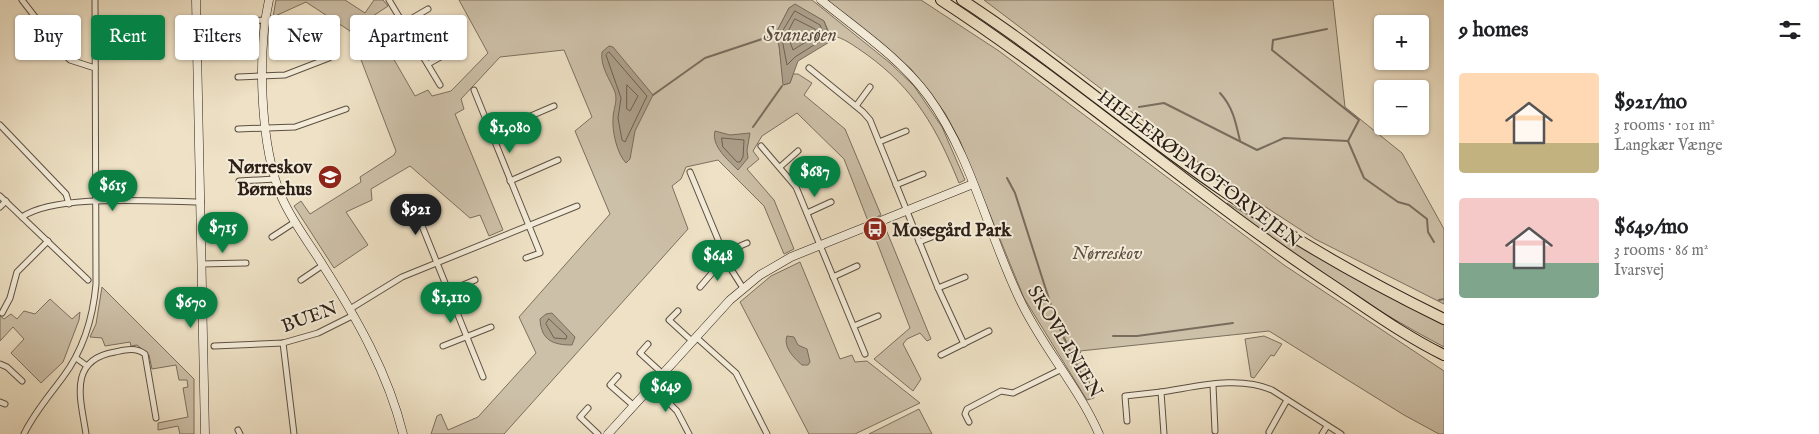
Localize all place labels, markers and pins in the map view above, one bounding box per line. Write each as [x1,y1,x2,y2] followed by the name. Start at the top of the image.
[469,112,551,154] pin: $1,080
[227,156,313,202] place label: Nørreskov Børnehus
[785,156,845,198] pin: $687
[317,164,343,190] school or university icon: Nørreskov Børnehus
[83,170,143,212] pin: $615
[386,194,446,236] pin: $921
[193,212,253,254] pin: $715
[862,216,888,242] bus stop icon: Mosegård Park
[892,219,1012,243] place label: Mosegård Park
[688,240,748,282] pin: $648
[410,282,492,324] pin: $1,110
[161,286,221,329] pin: $670
[636,370,696,413] pin: $649

